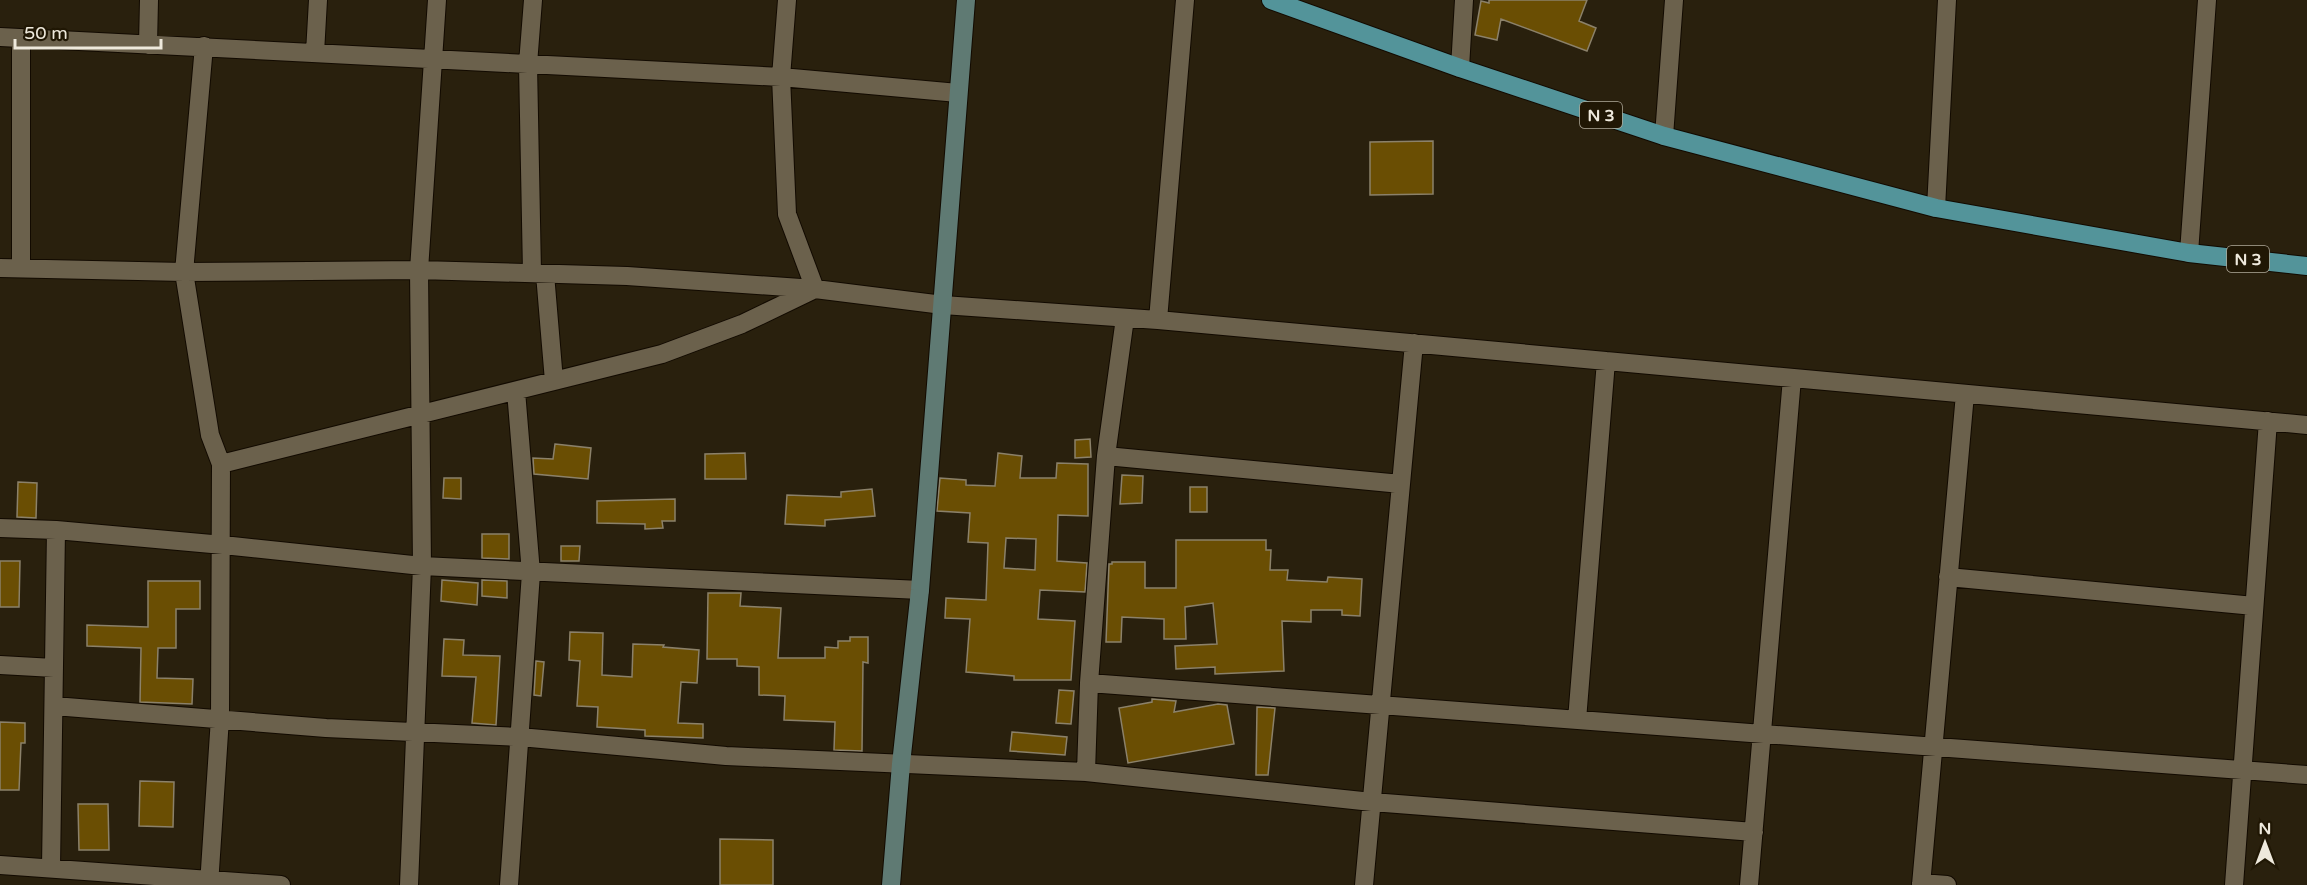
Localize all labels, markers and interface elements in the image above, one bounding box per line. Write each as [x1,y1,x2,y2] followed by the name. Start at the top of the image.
[15,12,160,50] scale bar
[24,22,68,44] text: 50 m
[1580,102,1622,128] road number: N 3
[2227,246,2269,272] road number: N 3
[2235,813,2295,873] north arrow
[2259,819,2271,839] text: N

